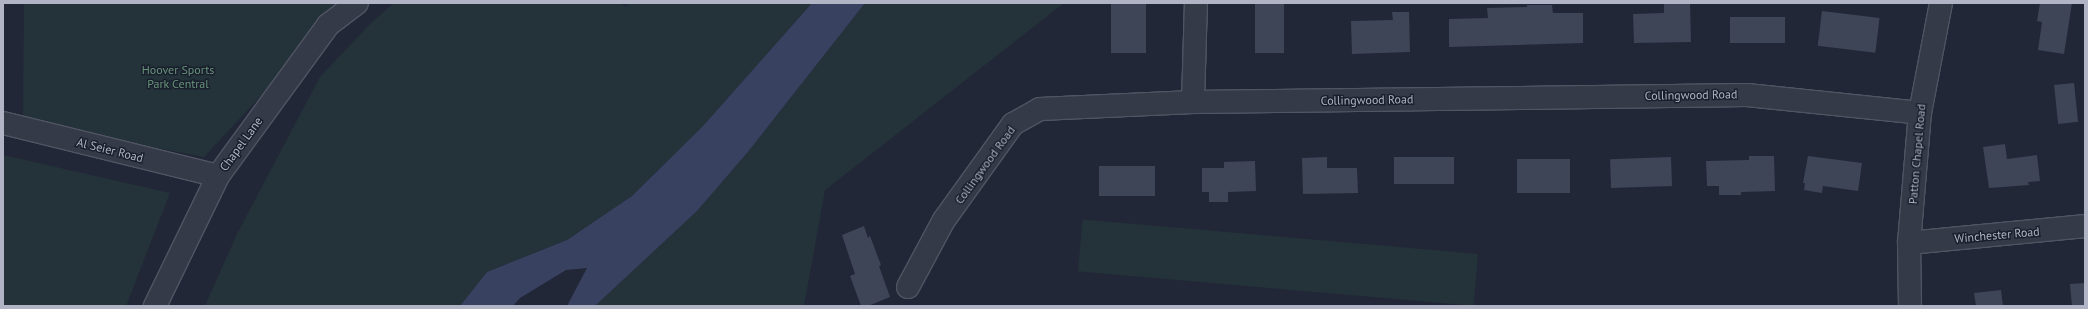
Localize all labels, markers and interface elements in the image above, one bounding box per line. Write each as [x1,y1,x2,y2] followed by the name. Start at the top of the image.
[142,63,214,91] park label: Hoover Sports Park Central
[1645,87,1737,103] street label: Collingwood Road
[1321,92,1413,108] street label: Collingwood Road
[1905,103,1929,205] street label: Patton Chapel Road
[217,114,265,174] street label: Chapel Lane
[952,123,1018,207] street label: Collingwood Road
[75,135,145,165] street label: Al Seier Road
[1954,224,2040,246] street label: Winchester Road

